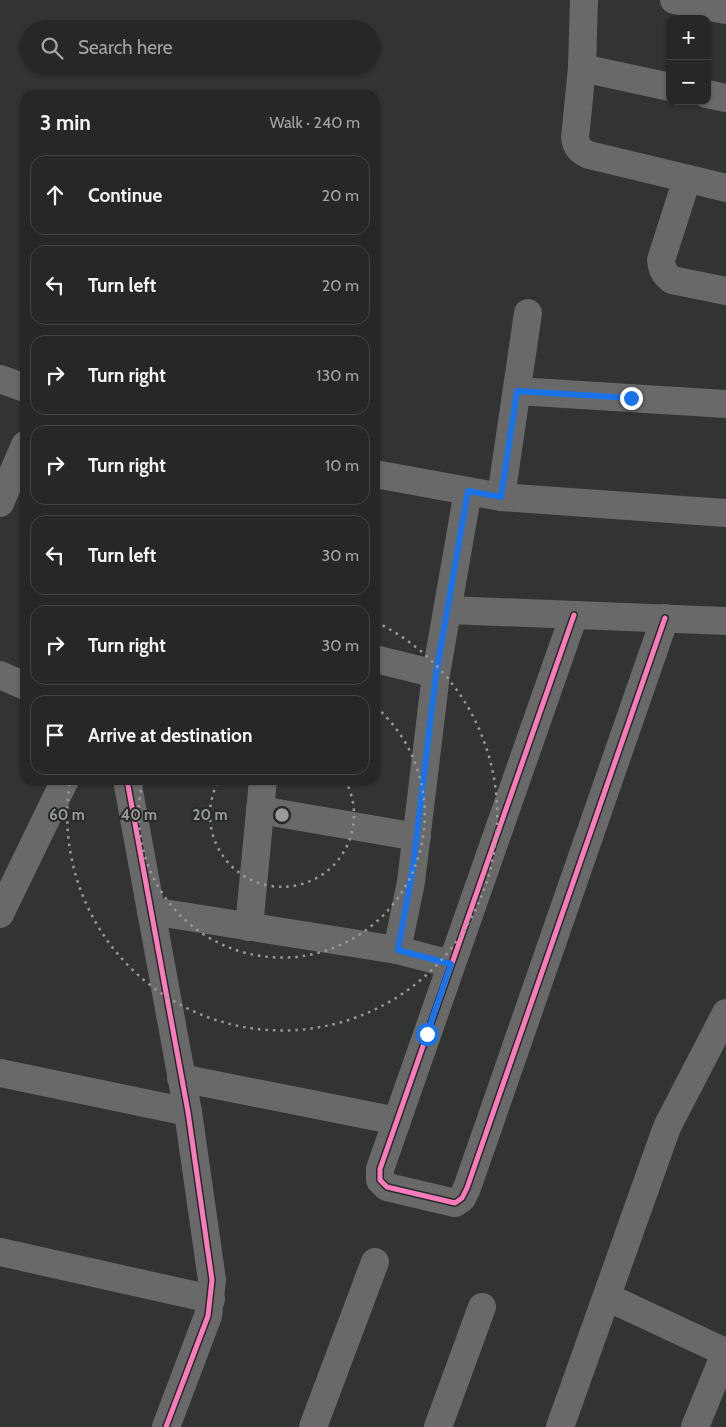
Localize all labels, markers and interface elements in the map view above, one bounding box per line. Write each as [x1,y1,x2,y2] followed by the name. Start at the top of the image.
[666,15,711,105] map controls
[666,15,711,60] button: +
[20,20,380,75] search box
[38,34,66,62] icon: search
[78,36,172,59] text: Search here
[666,60,711,105] button: −
[40,110,91,135] text: 3 min
[269,113,360,132] text: Walk · 240 m
[41,181,69,209] icon: ahead
[88,184,162,207] text: Continue
[322,186,359,205] text: 20 m
[41,271,69,299] icon: left
[88,274,156,297] text: Turn left
[322,276,359,295] text: 20 m
[41,361,69,389] icon: right
[88,364,166,387] text: Turn right
[316,366,359,385] text: 130 m
[620,387,643,410] route end
[41,451,69,479] icon: right
[88,454,166,477] text: Turn right
[325,456,359,475] text: 10 m
[41,541,69,569] icon: left
[88,544,156,567] text: Turn left
[322,546,359,565] text: 30 m
[41,631,69,659] icon: right
[88,634,166,657] text: Turn right
[322,636,359,655] text: 30 m
[41,721,69,749] icon: arrive
[88,724,252,747] text: Arrive at destination
[49,806,85,824] text: 60 m
[121,806,157,824] text: 40 m
[193,806,227,824] text: 20 m
[273,806,291,824] centre of rings
[416,1023,439,1046] route start

